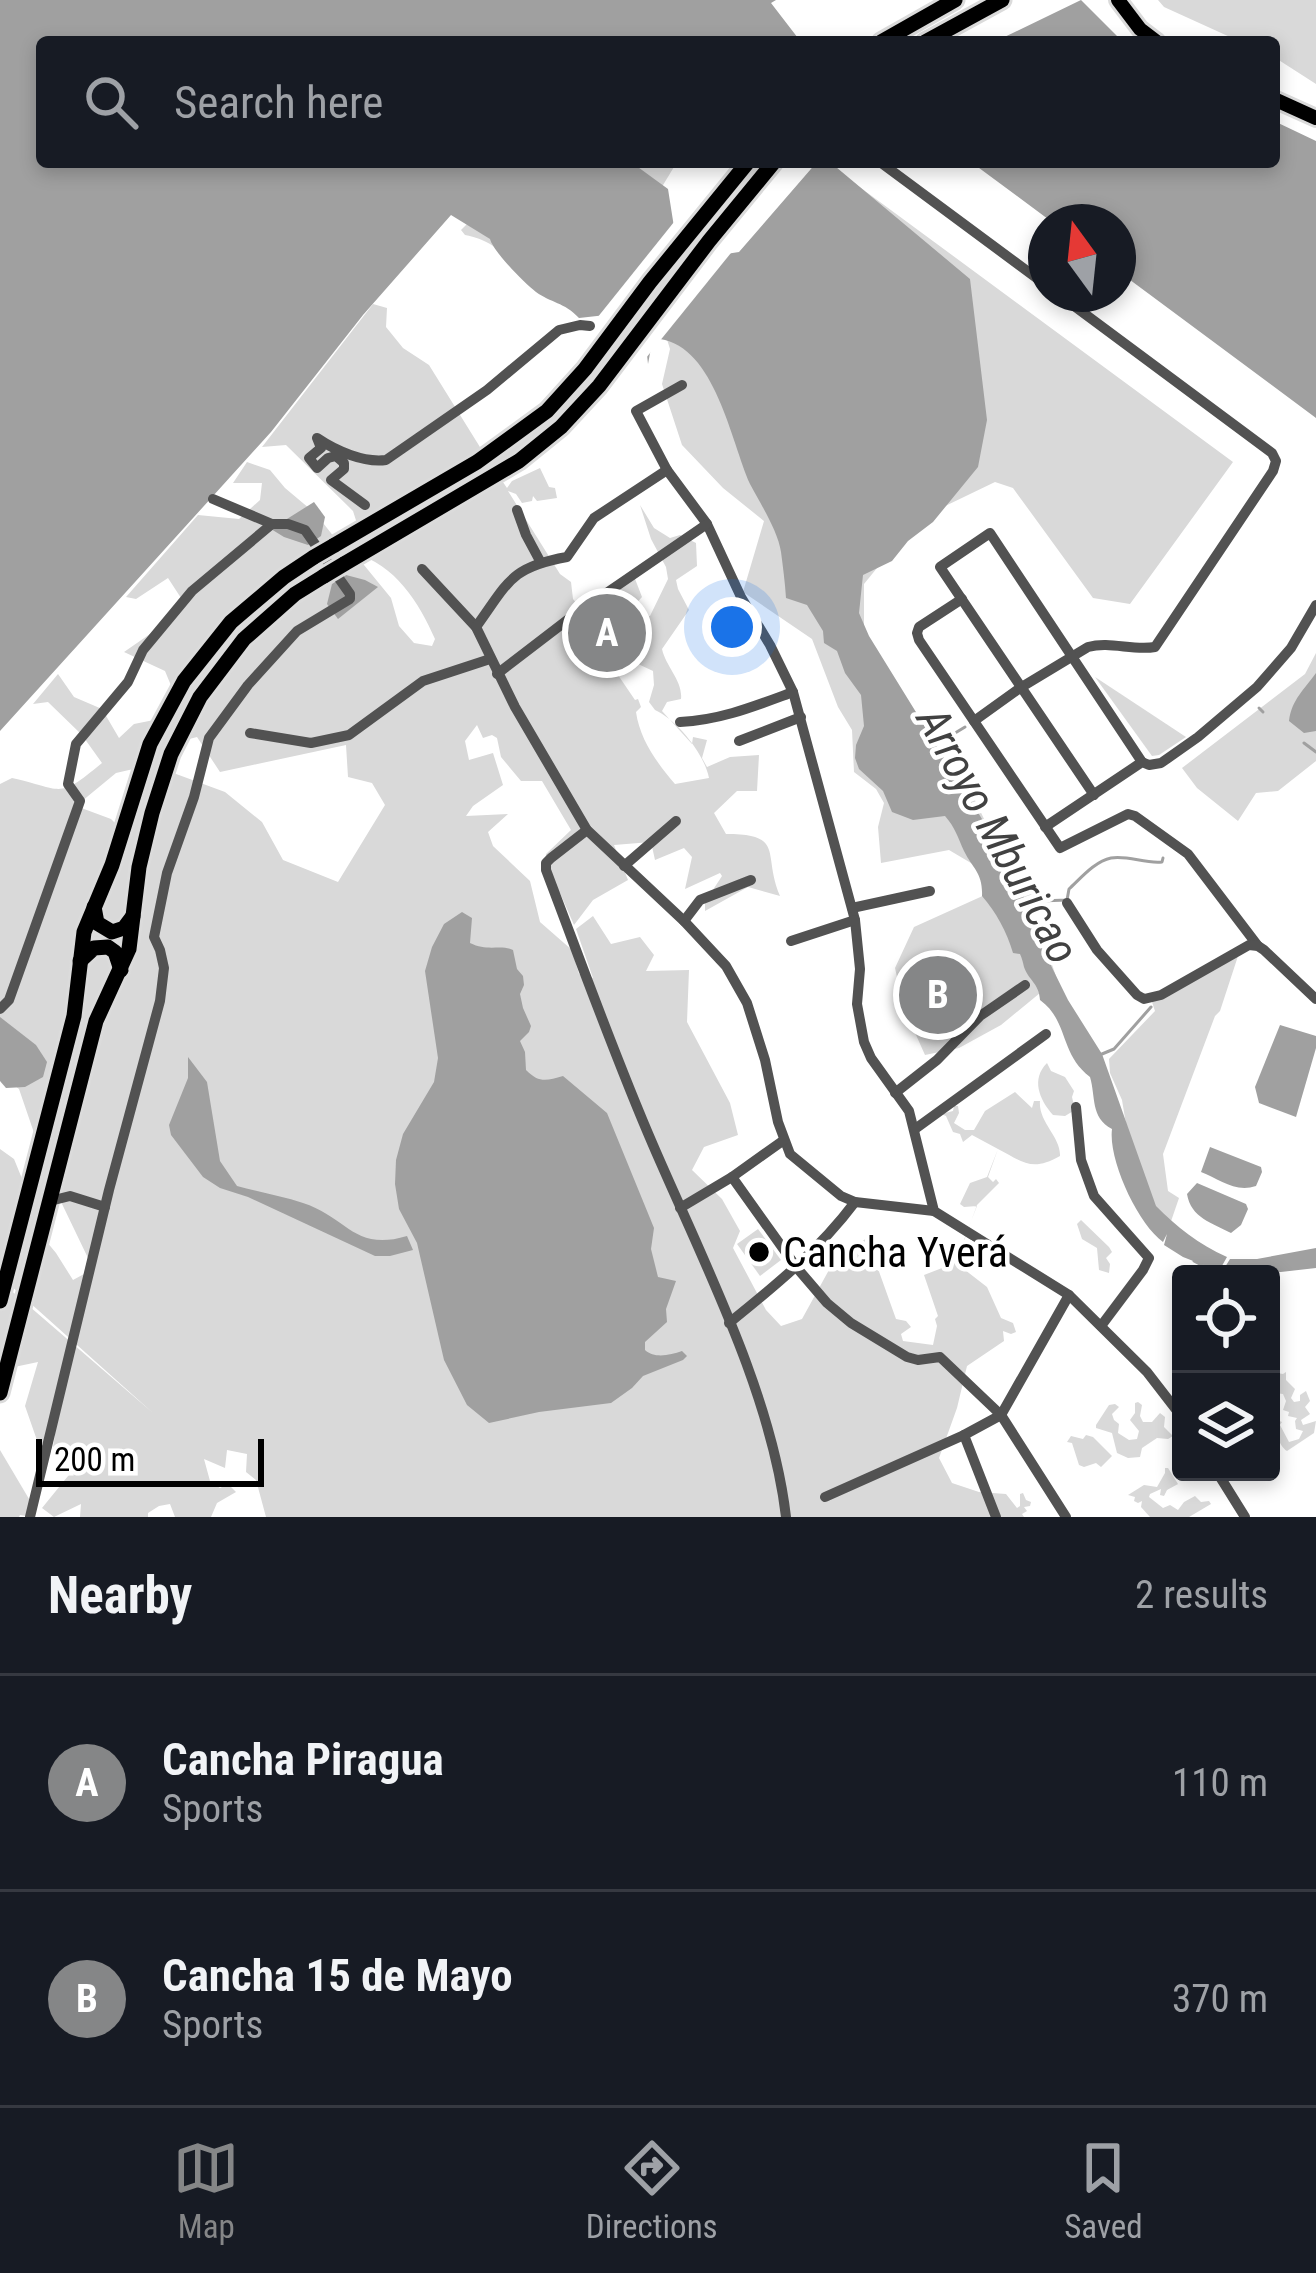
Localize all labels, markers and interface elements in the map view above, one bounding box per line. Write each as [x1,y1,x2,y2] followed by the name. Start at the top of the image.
[36,36,1280,168] search box
[78,69,144,135] icon: search
[174,76,383,129] text: Search here
[1028,204,1136,312] north arrow
[568,588,646,678] pin: A
[702,597,762,657] your location
[905,696,1090,972] water label: Arroyo Mburicao
[899,950,977,1040] pin: B
[783,1228,1008,1277] place label: Cancha Yverá
[746,1239,772,1265] marker: Cancha Yverá
[1172,1265,1280,1481] map controls
[1172,1265,1280,1373] button: locate
[1172,1373,1280,1481] button: layers
[36,1433,264,1486] scale bar
[54,1440,135,1479] text: 200 m
[48,1566,192,1625] text: Nearby
[1135,1572,1268,1618] text: 2 results
[162,1733,444,1786] text: Cancha Piragua
[75,1760,99,1806] text: A
[1172,1760,1268,1806] text: 110 m
[162,1786,263,1832] text: Sports
[162,1949,513,2002] text: Cancha 15 de Mayo
[76,1976,98,2022] text: B
[1172,1976,1268,2022] text: 370 m
[162,2002,263,2048] text: Sports
[173,2135,239,2246] tab: Map
[586,2135,718,2246] tab: Directions
[1064,2135,1143,2246] tab: Saved

